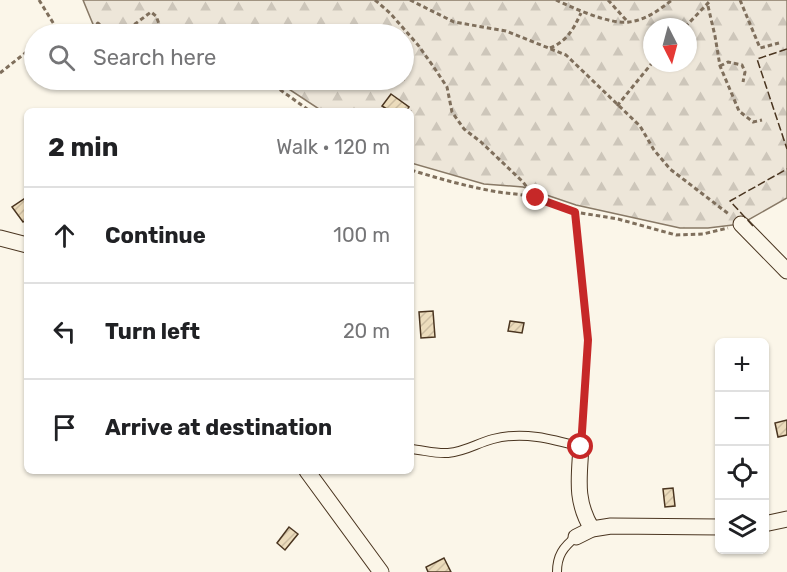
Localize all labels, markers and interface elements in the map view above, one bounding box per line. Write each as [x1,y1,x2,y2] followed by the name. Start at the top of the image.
[643,18,697,72] north arrow
[24,24,414,90] search box
[45,41,78,74] icon: search
[93,44,216,71] text: Search here
[48,132,118,163] text: 2 min
[276,135,390,159] text: Walk · 120 m
[522,184,548,210] route end
[48,219,81,252] icon: ahead
[105,222,206,249] text: Continue
[333,223,390,247] text: 100 m
[48,315,81,348] icon: left
[105,318,200,345] text: Turn left
[343,319,390,343] text: 20 m
[715,338,769,554] map controls
[715,338,769,392] button: +
[715,392,769,446] button: −
[48,411,81,444] icon: arrive
[105,414,332,441] text: Arrive at destination
[567,433,593,459] route start
[715,446,769,500] button: locate
[715,500,769,554] button: layers

